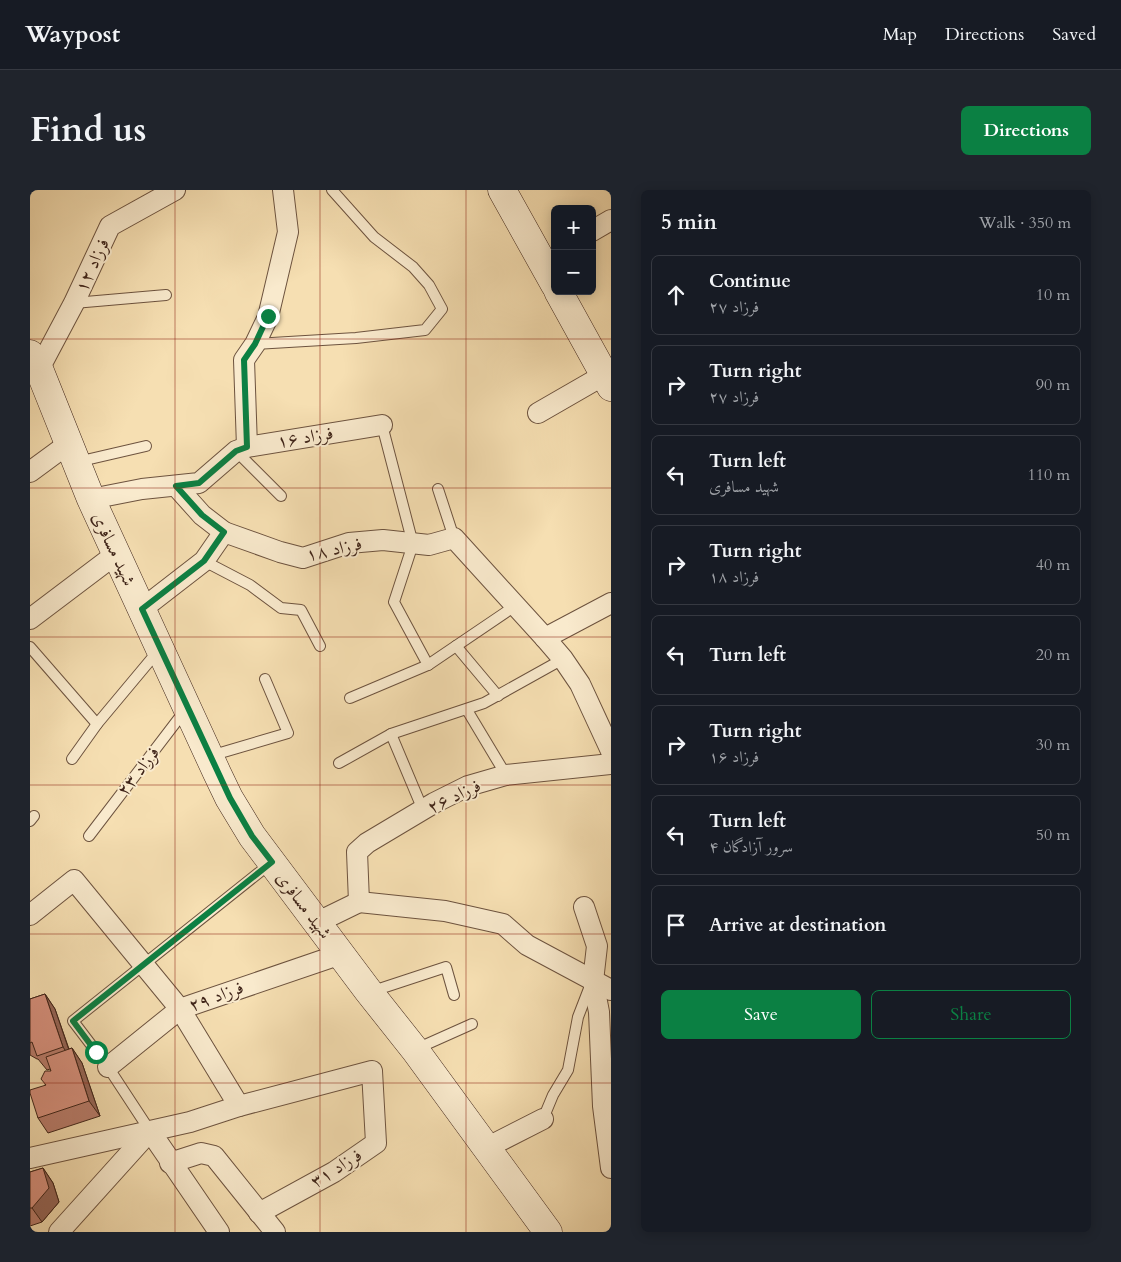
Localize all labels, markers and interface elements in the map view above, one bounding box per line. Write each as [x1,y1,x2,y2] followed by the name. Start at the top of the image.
[25,18,120,51] text: Waypost
[883,22,917,47] text: Map
[945,22,1024,47] text: Directions
[1052,22,1096,47] text: Saved
[30,106,146,154] text: Find us
[961,106,1091,155] button: Directions
[551,205,596,295] map controls
[551,205,596,250] button: +
[661,208,717,237] text: 5 min
[979,212,1071,234] text: Walk · 350 m
[69,234,116,296] street label: فرزاد ۱۲
[551,250,596,295] button: −
[709,268,791,294] text: Continue
[662,281,690,309] icon: ahead
[1036,284,1070,306] text: 10 m
[709,296,759,318] text: فرزاد ۲۷
[257,305,280,328] route end
[709,358,801,384] text: Turn right
[662,371,690,399] icon: right
[1036,374,1070,396] text: 90 m
[709,386,759,408] text: فرزاد ۲۷
[275,421,335,454] street label: فرزاد ۱۶
[709,448,786,474] text: Turn left
[662,461,690,489] icon: left
[1028,464,1070,486] text: 110 m
[709,476,779,498] text: شهید مسافری
[86,508,142,590] street label: شهید مسافری
[304,531,364,568] street label: فرزاد ۱۸
[709,538,801,564] text: Turn right
[662,551,690,579] icon: right
[1036,554,1070,576] text: 40 m
[709,566,759,588] text: فرزاد ۱۸
[662,641,690,669] icon: left
[709,642,786,668] text: Turn left
[1036,644,1070,666] text: 20 m
[709,718,801,744] text: Turn right
[662,731,690,759] icon: right
[1036,734,1070,756] text: 30 m
[111,741,166,801] street label: فرزاد ۲۳
[709,746,759,768] text: فرزاد ۱۶
[423,773,485,820] street label: فرزاد ۲۶
[709,808,786,834] text: Turn left
[662,821,690,849] icon: left
[1036,824,1070,846] text: 50 m
[709,836,793,858] text: سرور آزادگان ۴
[270,866,337,944] street label: شهید مسافری
[662,911,690,939] icon: arrive
[709,912,886,938] text: Arrive at destination
[185,975,247,1018] street label: فرزاد ۲۹
[661,990,861,1039] button: Save
[871,990,1071,1039] button: Share
[85,1041,108,1064] route start
[306,1143,367,1194] street label: فرزاد ۳۱

